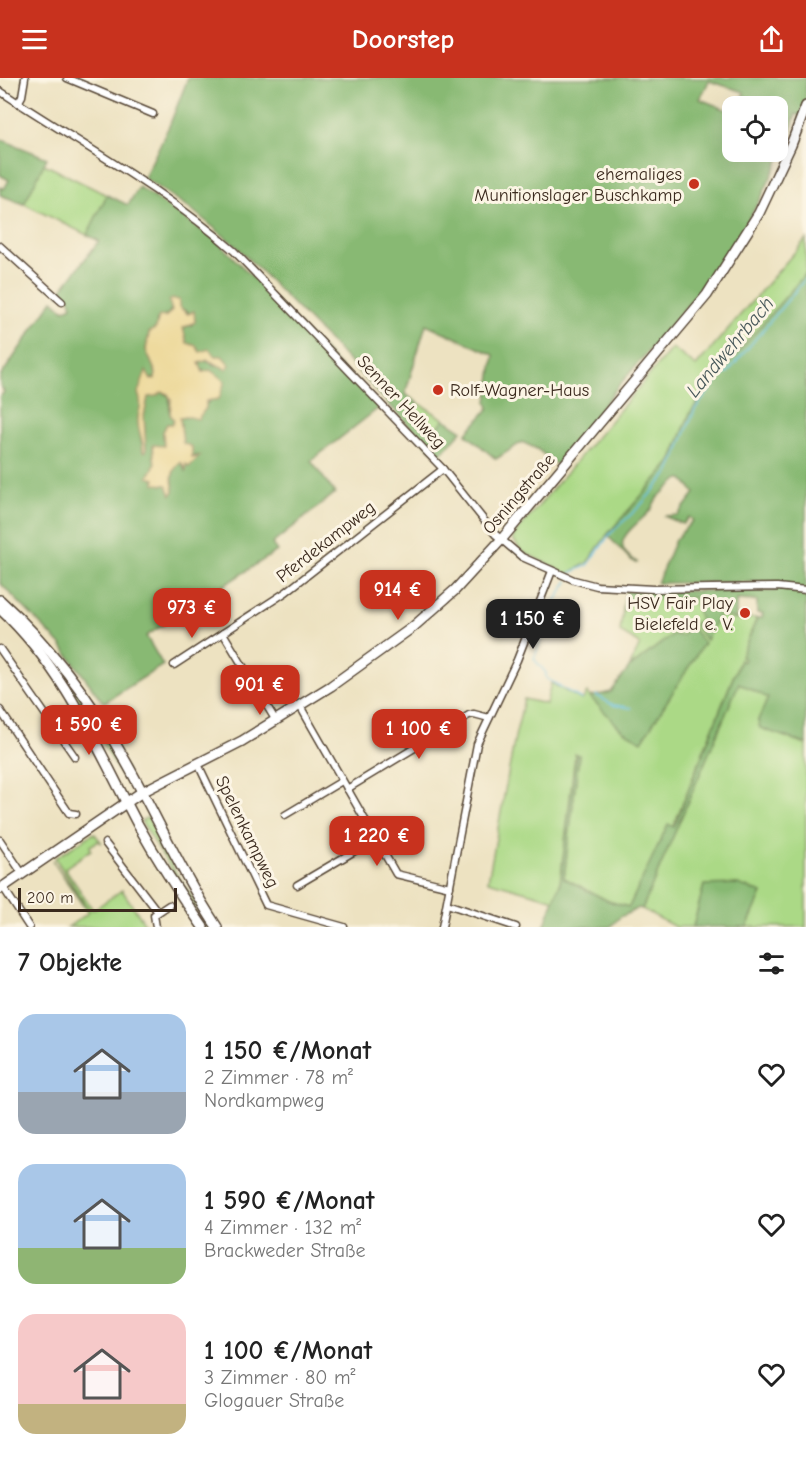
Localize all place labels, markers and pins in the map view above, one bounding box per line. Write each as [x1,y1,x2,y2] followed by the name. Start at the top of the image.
[474,164,682,206] place label: ehemaliges Munitionslager Buschkamp
[687,177,701,191] marker: ehemaliges Munitionslager Buschkamp
[450,380,589,401] place label: Rolf-Wagner-Haus
[431,383,445,397] marker: Rolf-Wagner-Haus
[356,570,440,621] pin: 914 €
[150,588,234,639] pin: 973 €
[627,593,734,635] place label: HSV Fair Play Bielefeld e. V.
[478,599,588,650] pin: 1 150 €
[738,606,752,620] marker: HSV Fair Play Bielefeld e. V.
[218,665,302,716] pin: 901 €
[34,705,144,756] pin: 1 590 €
[364,709,474,760] pin: 1 100 €
[322,816,432,867] pin: 1 220 €

